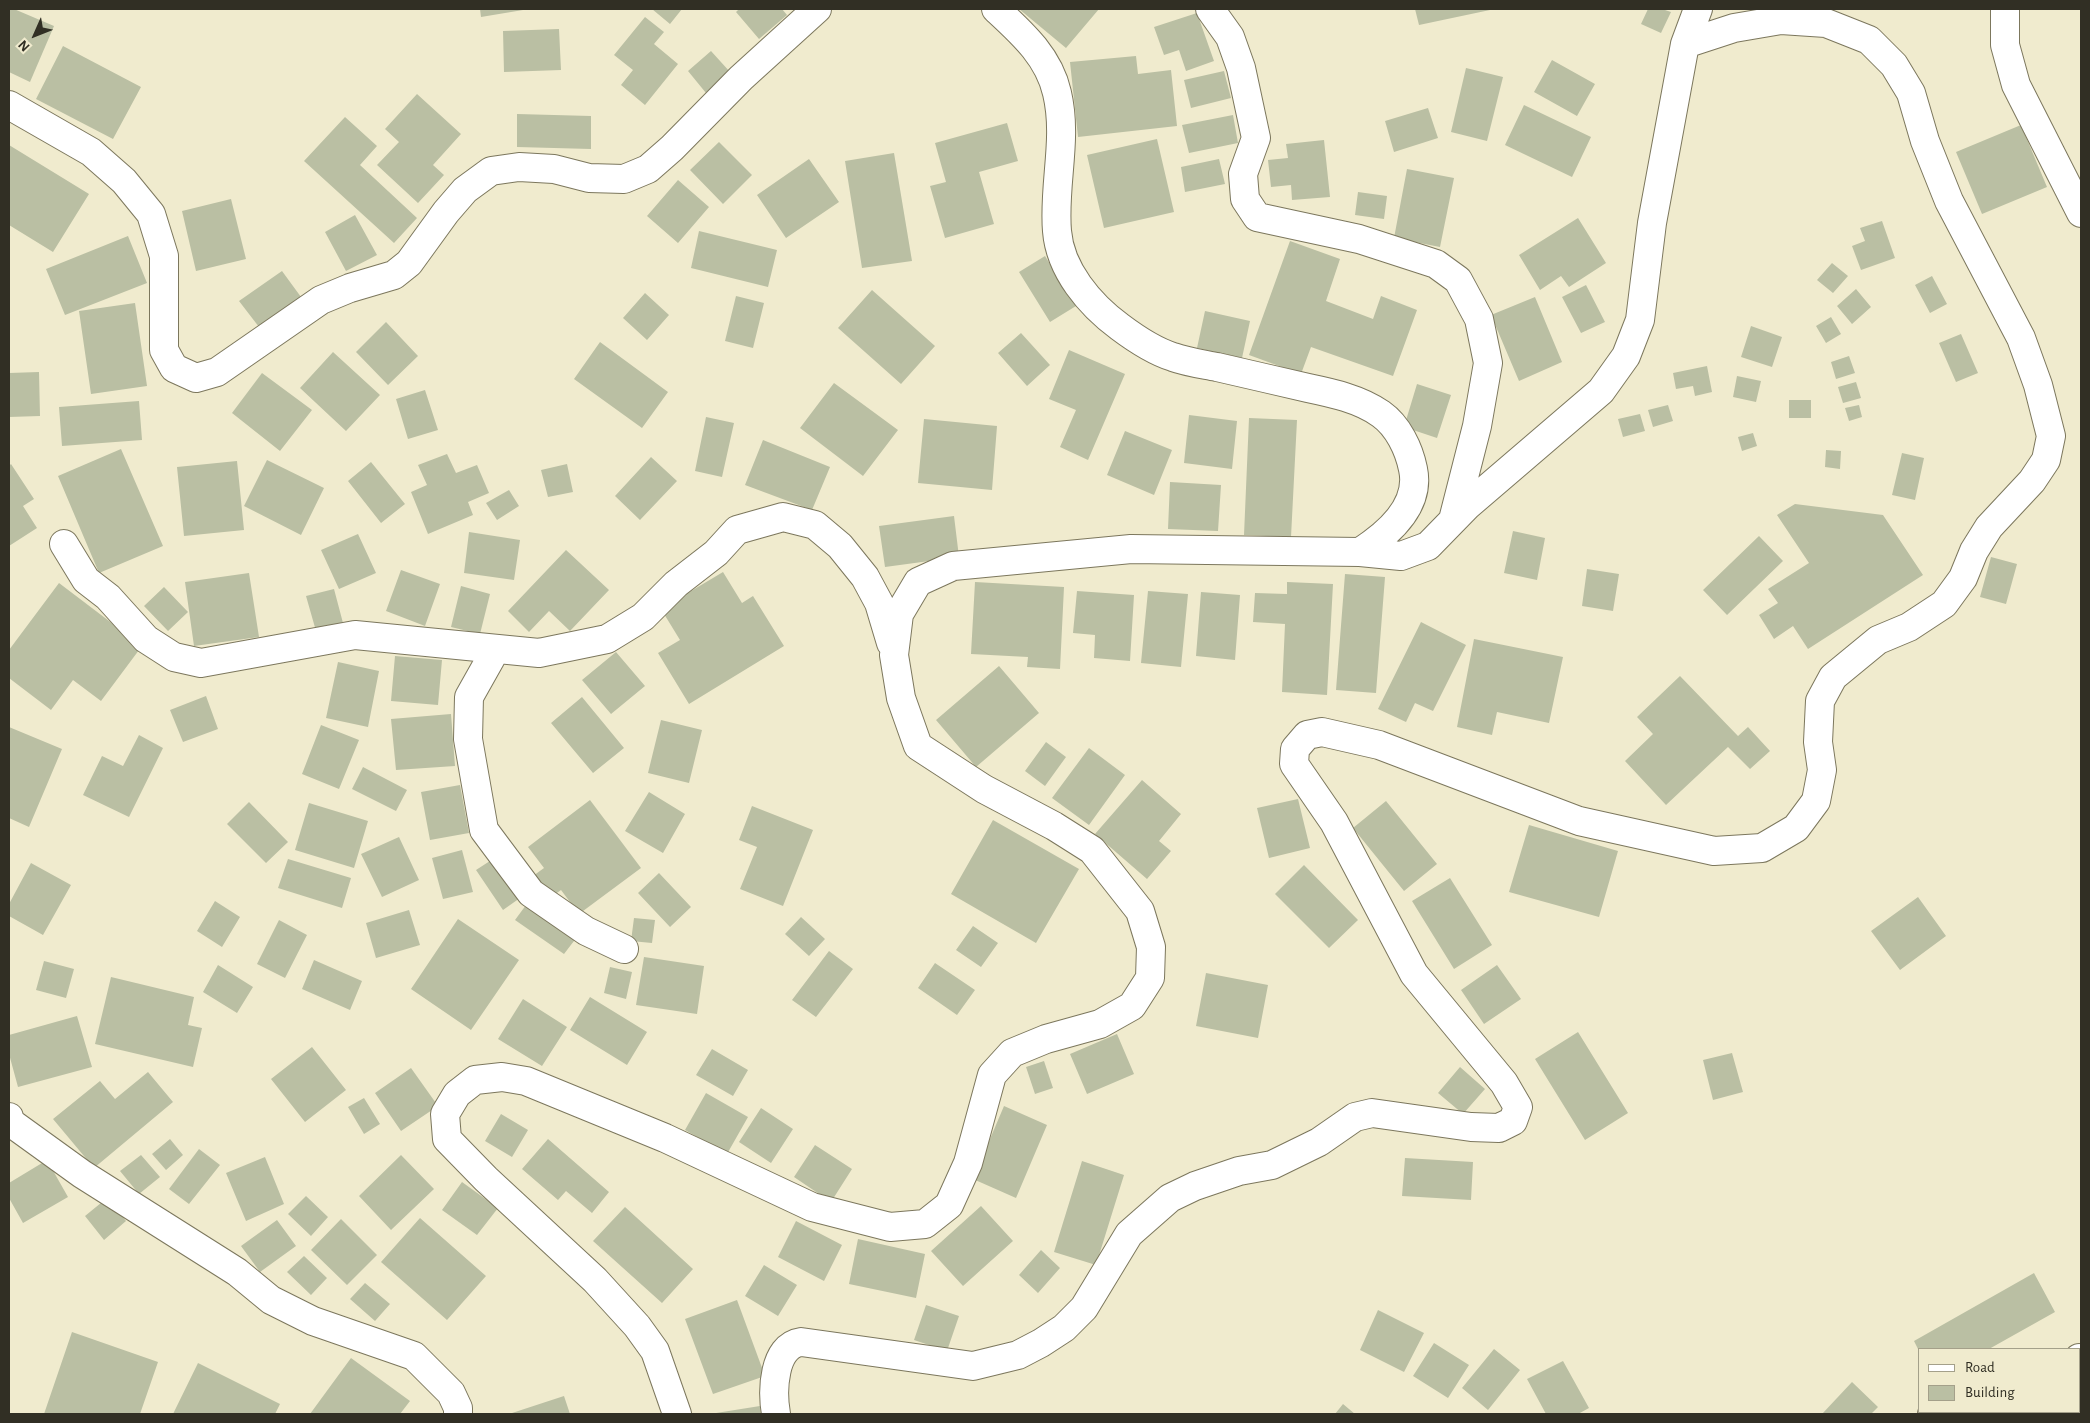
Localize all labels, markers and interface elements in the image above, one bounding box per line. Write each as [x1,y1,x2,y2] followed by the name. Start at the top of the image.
[10,10,60,60] north arrow
[16,37,33,54] text: N
[1918,1348,2080,1413] legend
[1965,1360,1995,1375] text: Road
[1965,1385,2015,1400] text: Building

